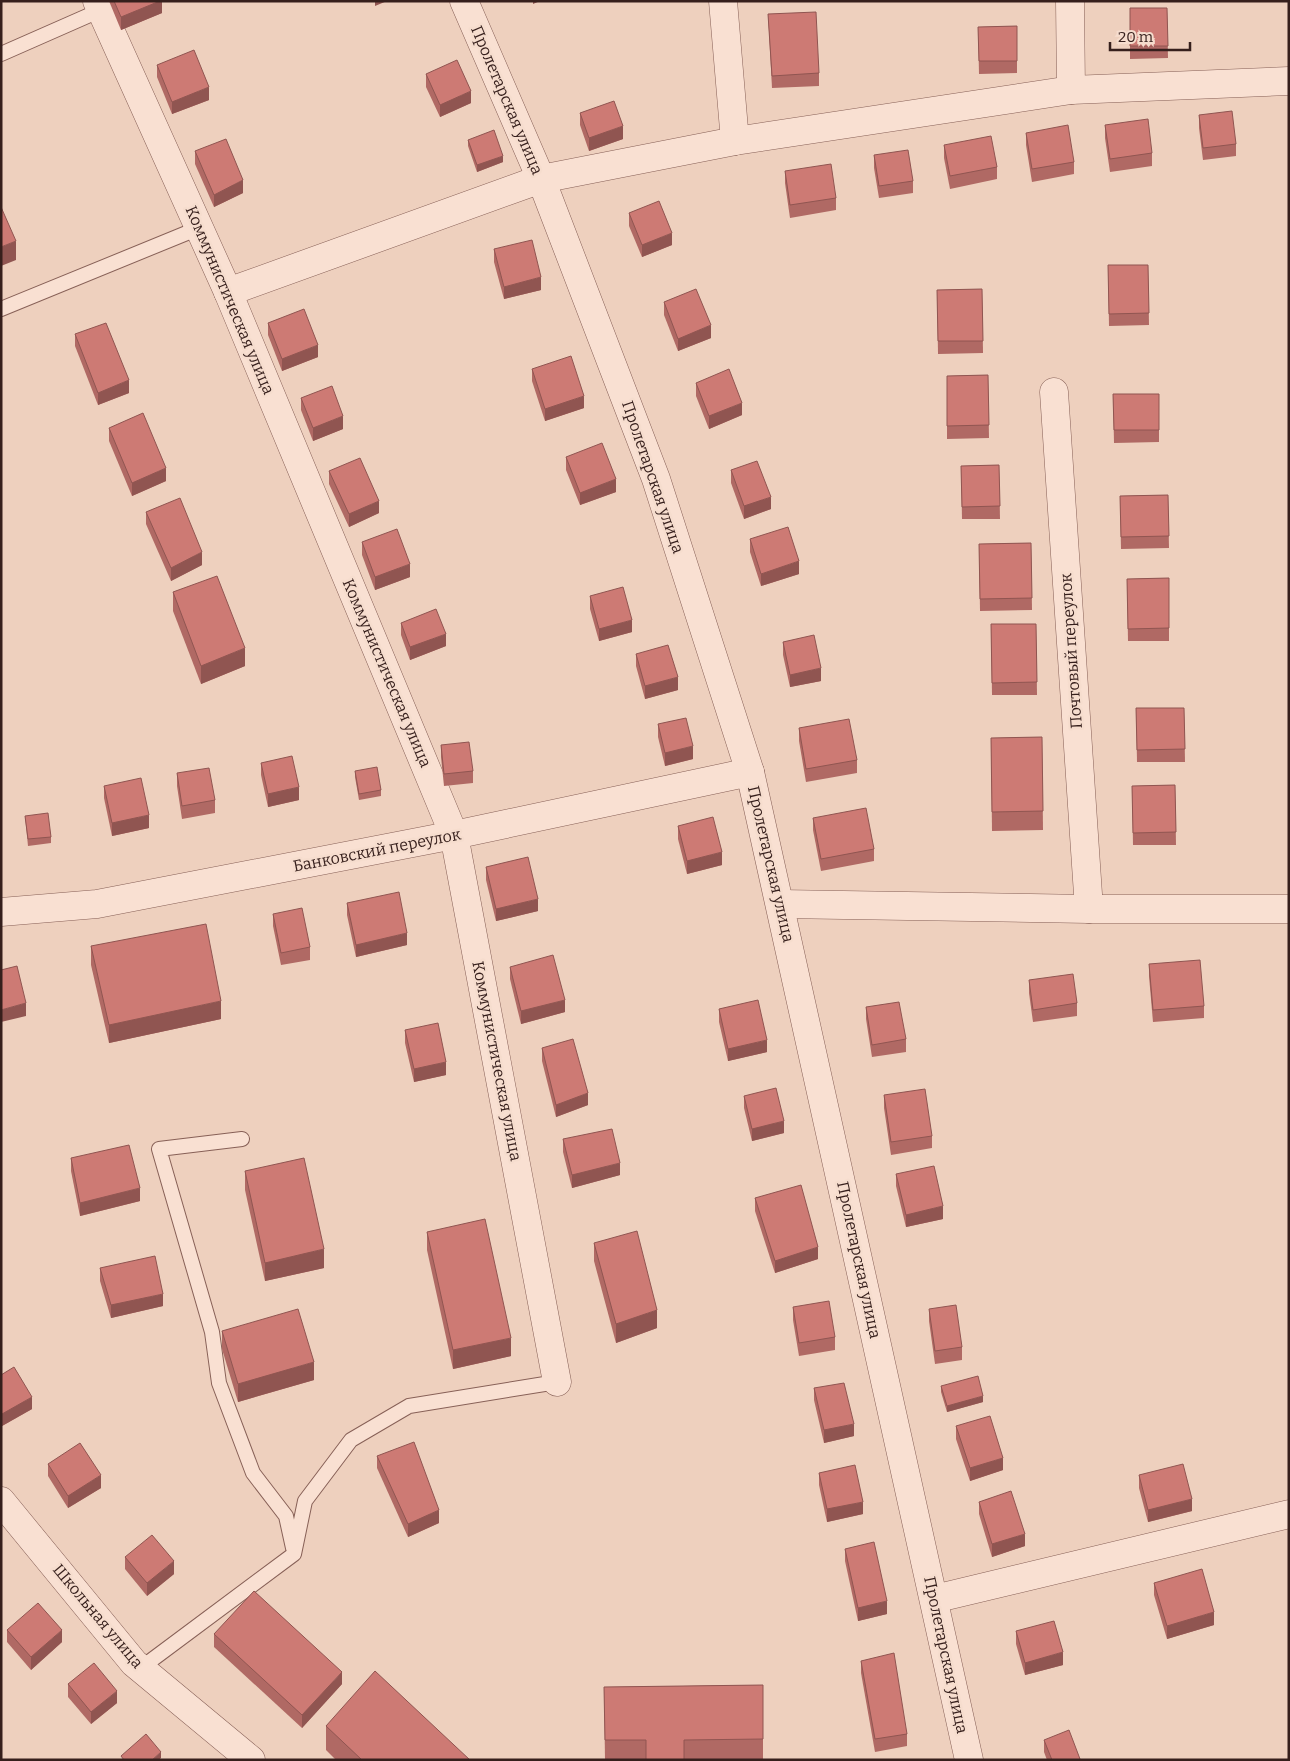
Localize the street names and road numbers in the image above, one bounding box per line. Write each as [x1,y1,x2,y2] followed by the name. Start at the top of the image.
[467,23,547,178] street label: Пролетарская улица
[182,203,279,397] street label: Коммунистическая улица
[618,398,688,556] street label: Пролетарская улица
[1056,572,1086,729] street label: Почтовый переулок
[339,576,436,770] street label: Коммунистическая улица
[744,784,798,944] street label: Пролетарская улица
[291,824,463,876] street label: Банковский переулок
[468,959,526,1163] street label: Коммунистическая улица
[833,1180,885,1340] street label: Пролетарская улица
[49,1560,147,1672] street label: Школьная улица
[920,1575,972,1735] street label: Пролетарская улица

